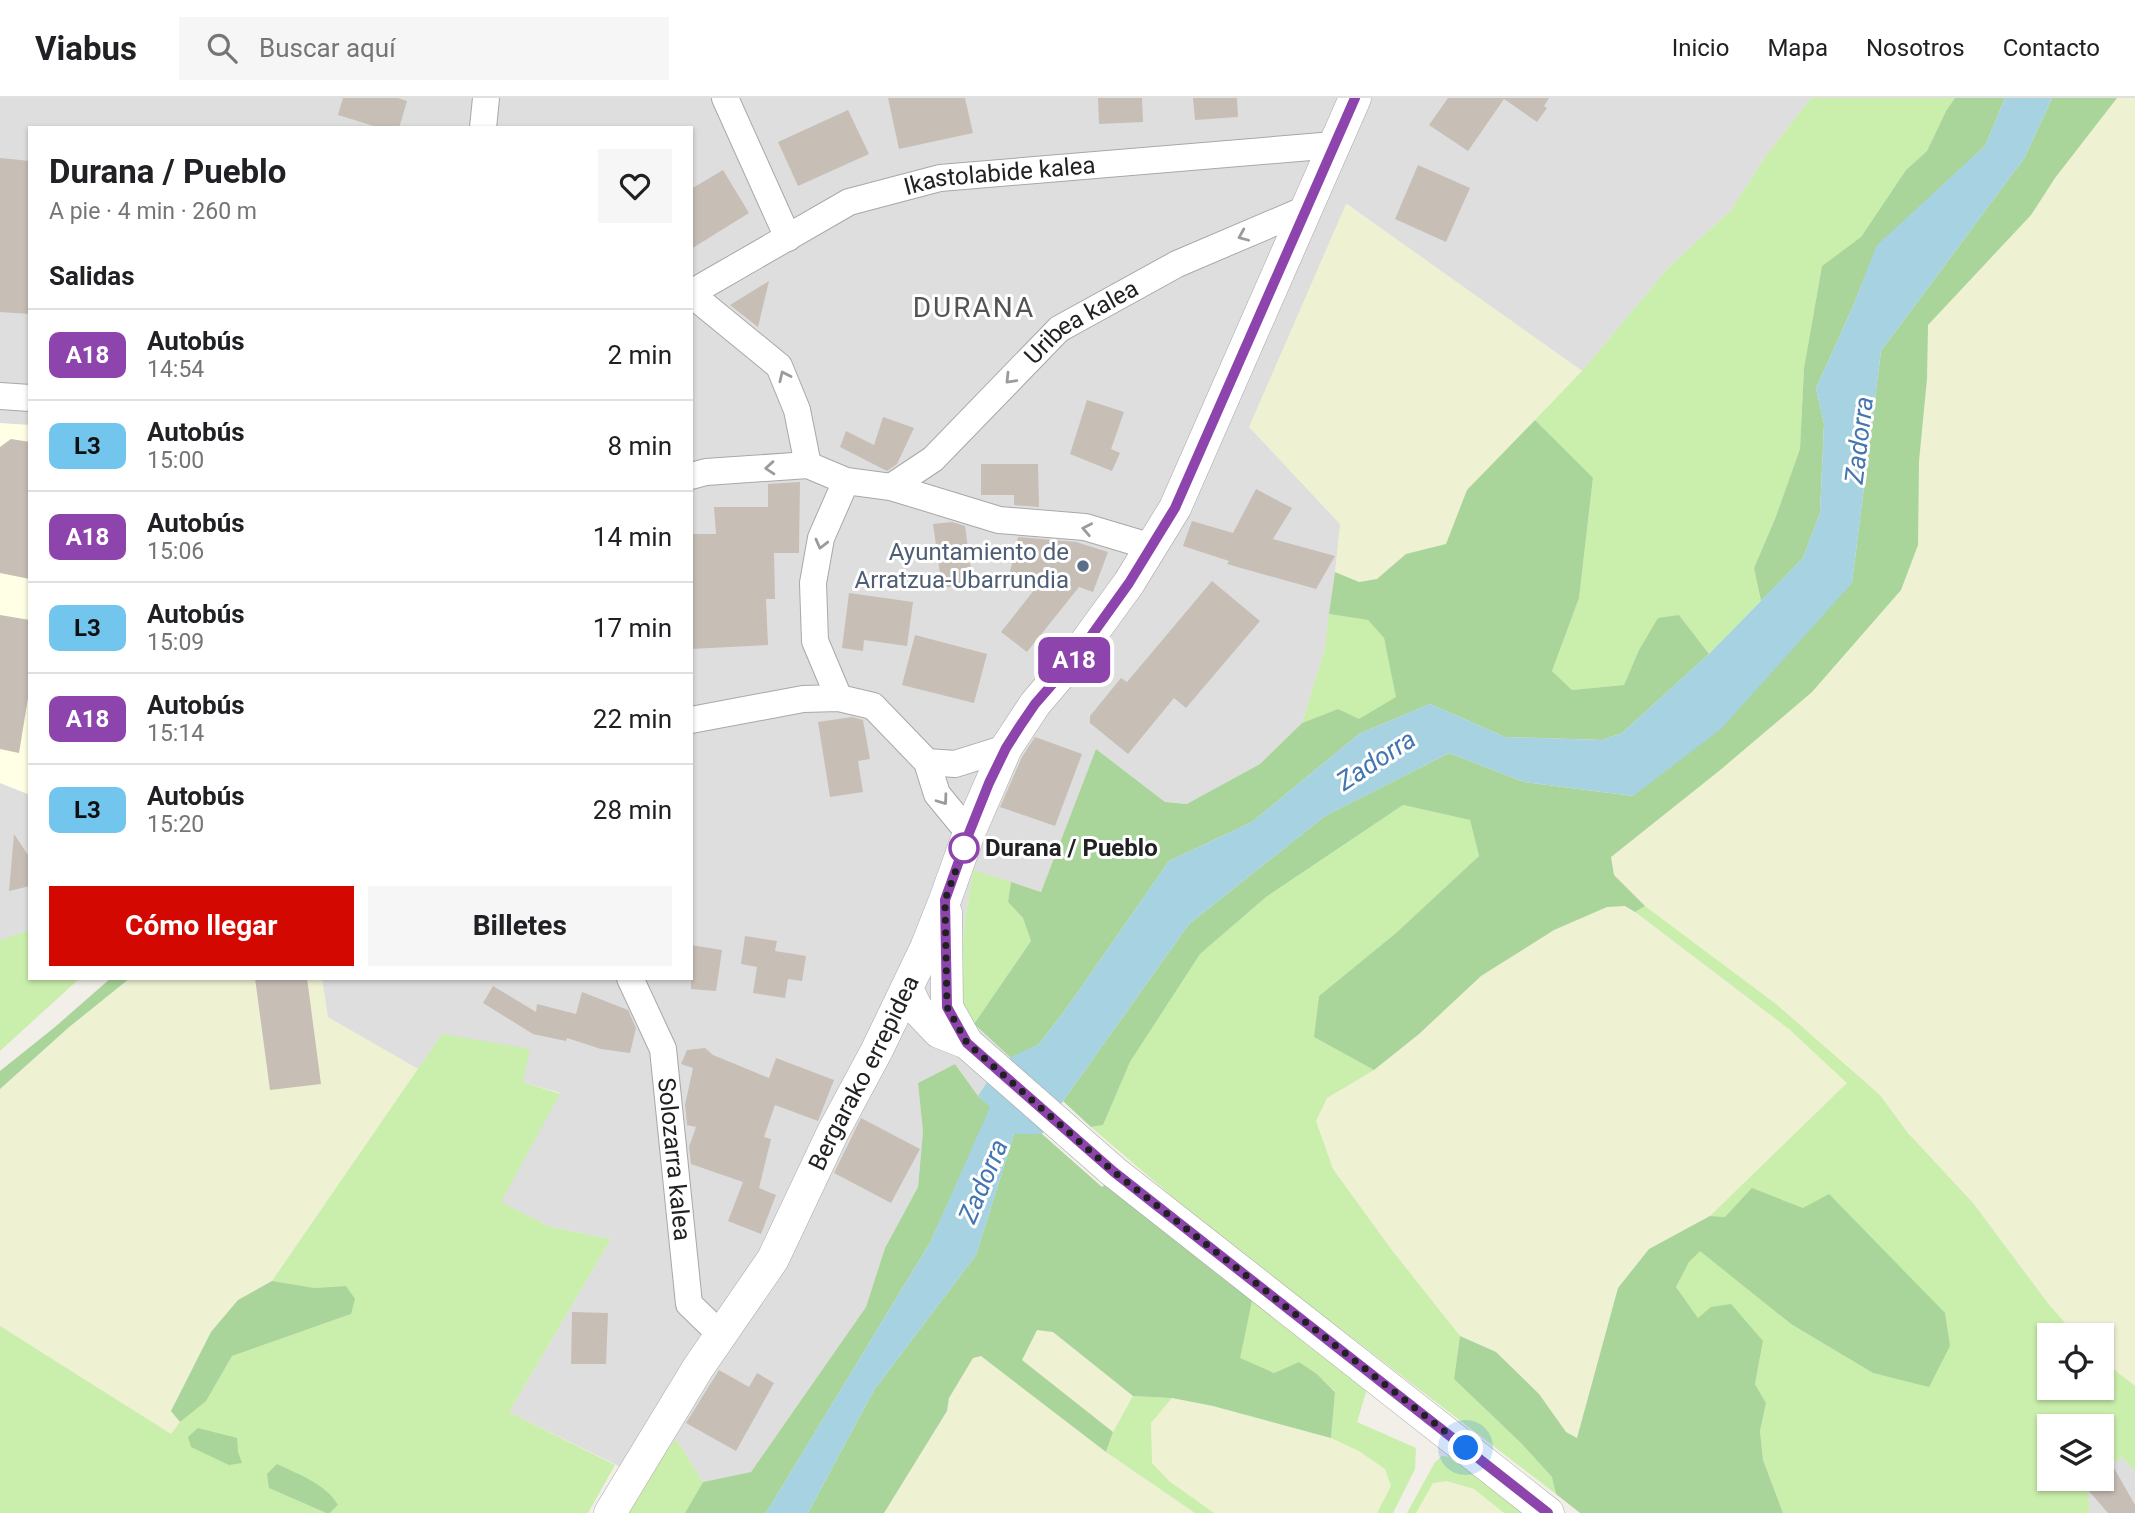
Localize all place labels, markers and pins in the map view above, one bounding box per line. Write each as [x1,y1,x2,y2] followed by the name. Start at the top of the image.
[855,538,1069,594] place label: Ayuntamiento de Arratzua-Ubarrundia
[1075,558,1091,574] marker: Ayuntamiento de Arratzua-Ubarrundia
[949,833,979,863] marker: Durana / Pueblo
[985,834,1158,862] place label: Durana / Pueblo

